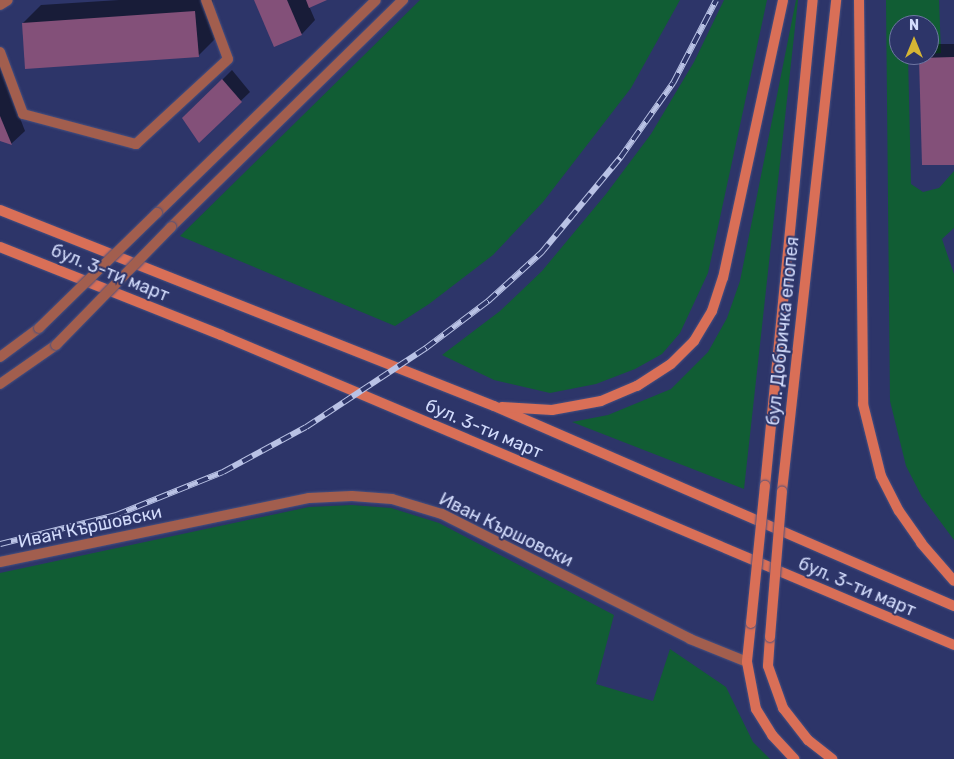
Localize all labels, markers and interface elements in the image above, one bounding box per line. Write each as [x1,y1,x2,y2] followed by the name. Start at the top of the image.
[889,15,939,65] north arrow
[909,17,919,34] text: N
[762,235,804,427] street label: бул. Добричка епопея
[48,239,172,307] street label: бул. 3-ти март
[422,395,546,463] street label: бул. 3-ти март
[435,488,577,572] street label: Иван Кършовски
[16,501,164,553] street label: Иван Кършовски
[795,553,919,621] street label: бул. 3-ти март

